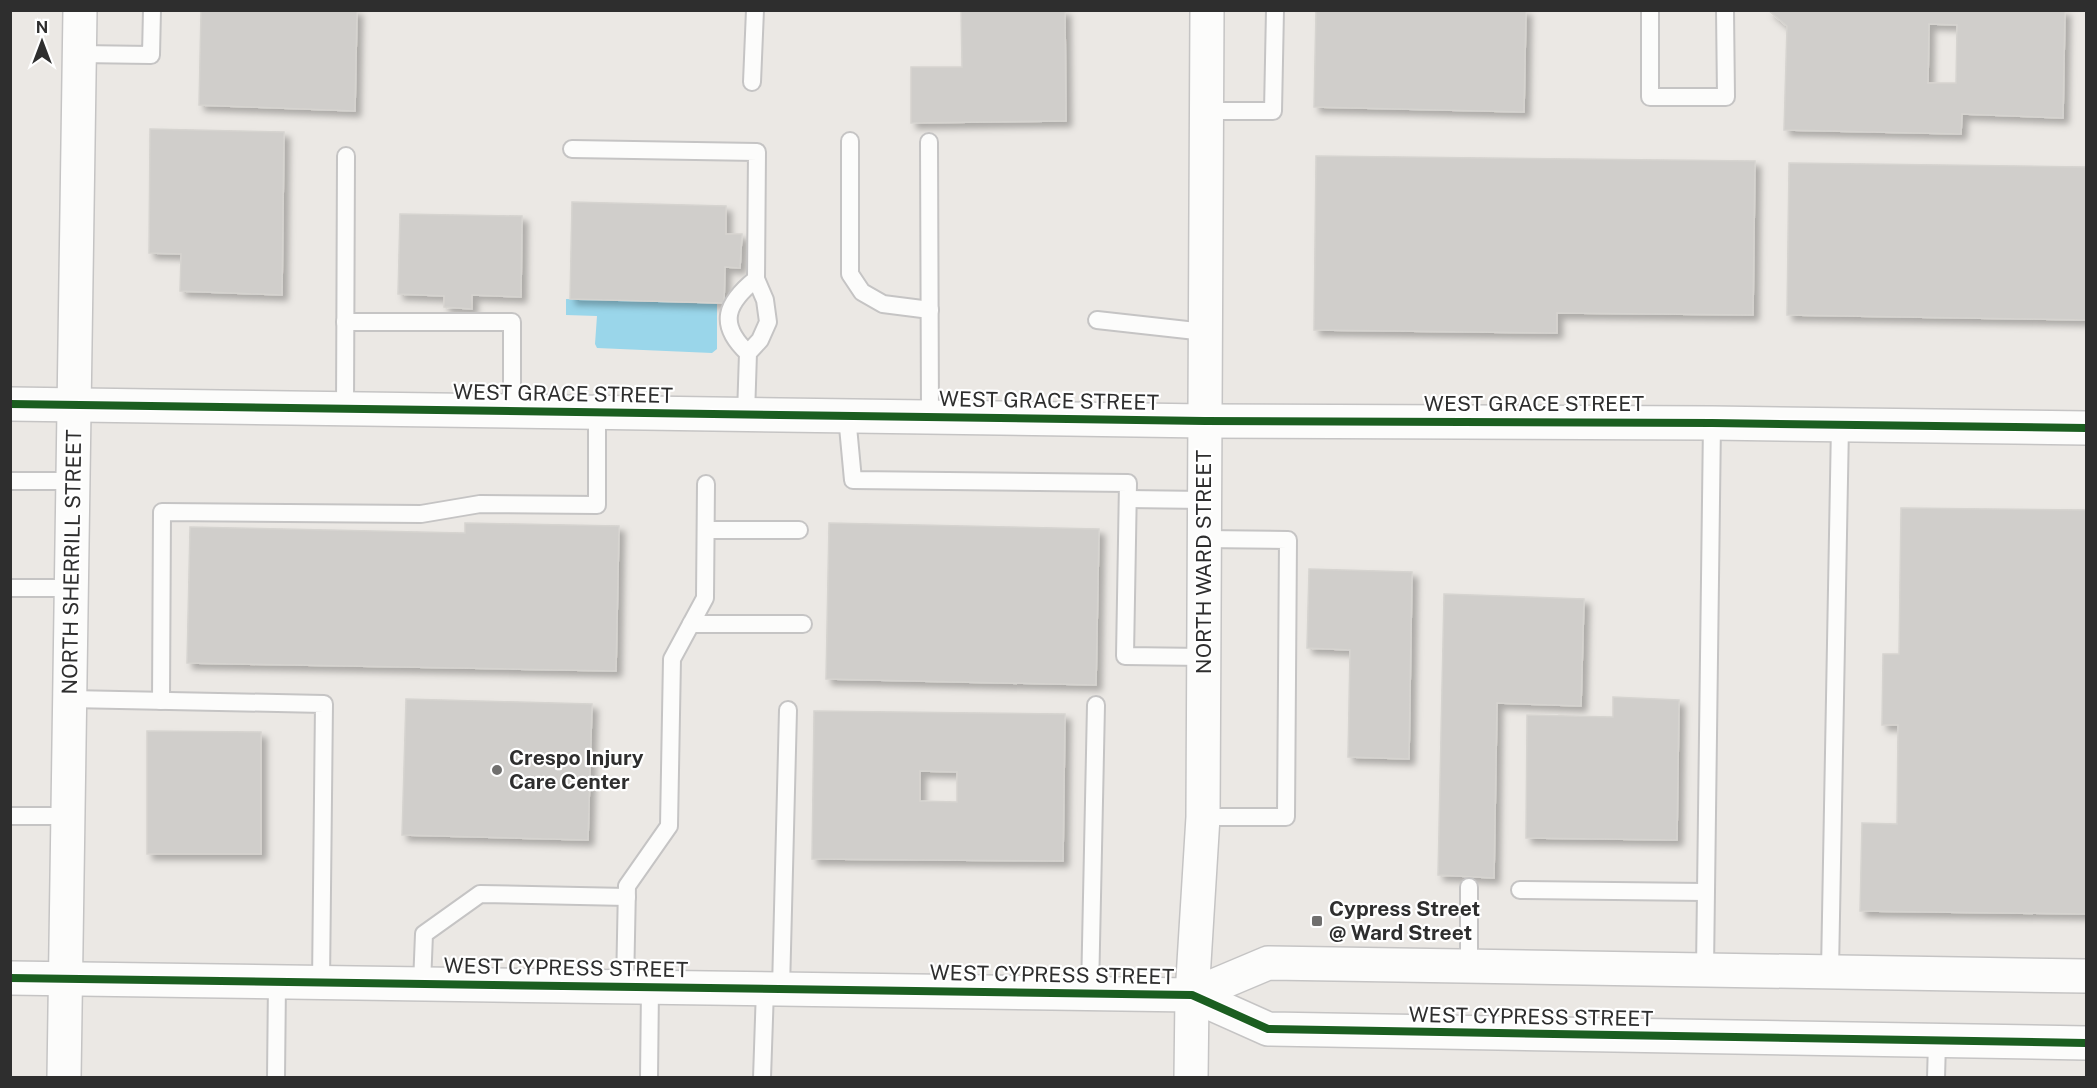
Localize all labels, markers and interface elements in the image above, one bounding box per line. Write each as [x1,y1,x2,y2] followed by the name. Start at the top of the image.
[12,12,72,72] north arrow
[36,18,48,37] text: N
[453,379,673,408] street label: WEST GRACE STREET
[939,386,1159,415] street label: WEST GRACE STREET
[1424,391,1644,416] street label: WEST GRACE STREET
[57,429,86,695] street label: NORTH SHERRILL STREET
[1191,450,1216,674] street label: NORTH WARD STREET
[509,745,644,794] place label: Crespo Injury Care Center
[490,763,504,777] marker: Crespo Injury Care Center
[1329,896,1480,945] place label: Cypress Street @ Ward Street
[1310,914,1324,928] marker: Cypress Street @ Ward Street
[443,953,689,982] street label: WEST CYPRESS STREET
[929,960,1175,989] street label: WEST CYPRESS STREET
[1408,1002,1654,1031] street label: WEST CYPRESS STREET

